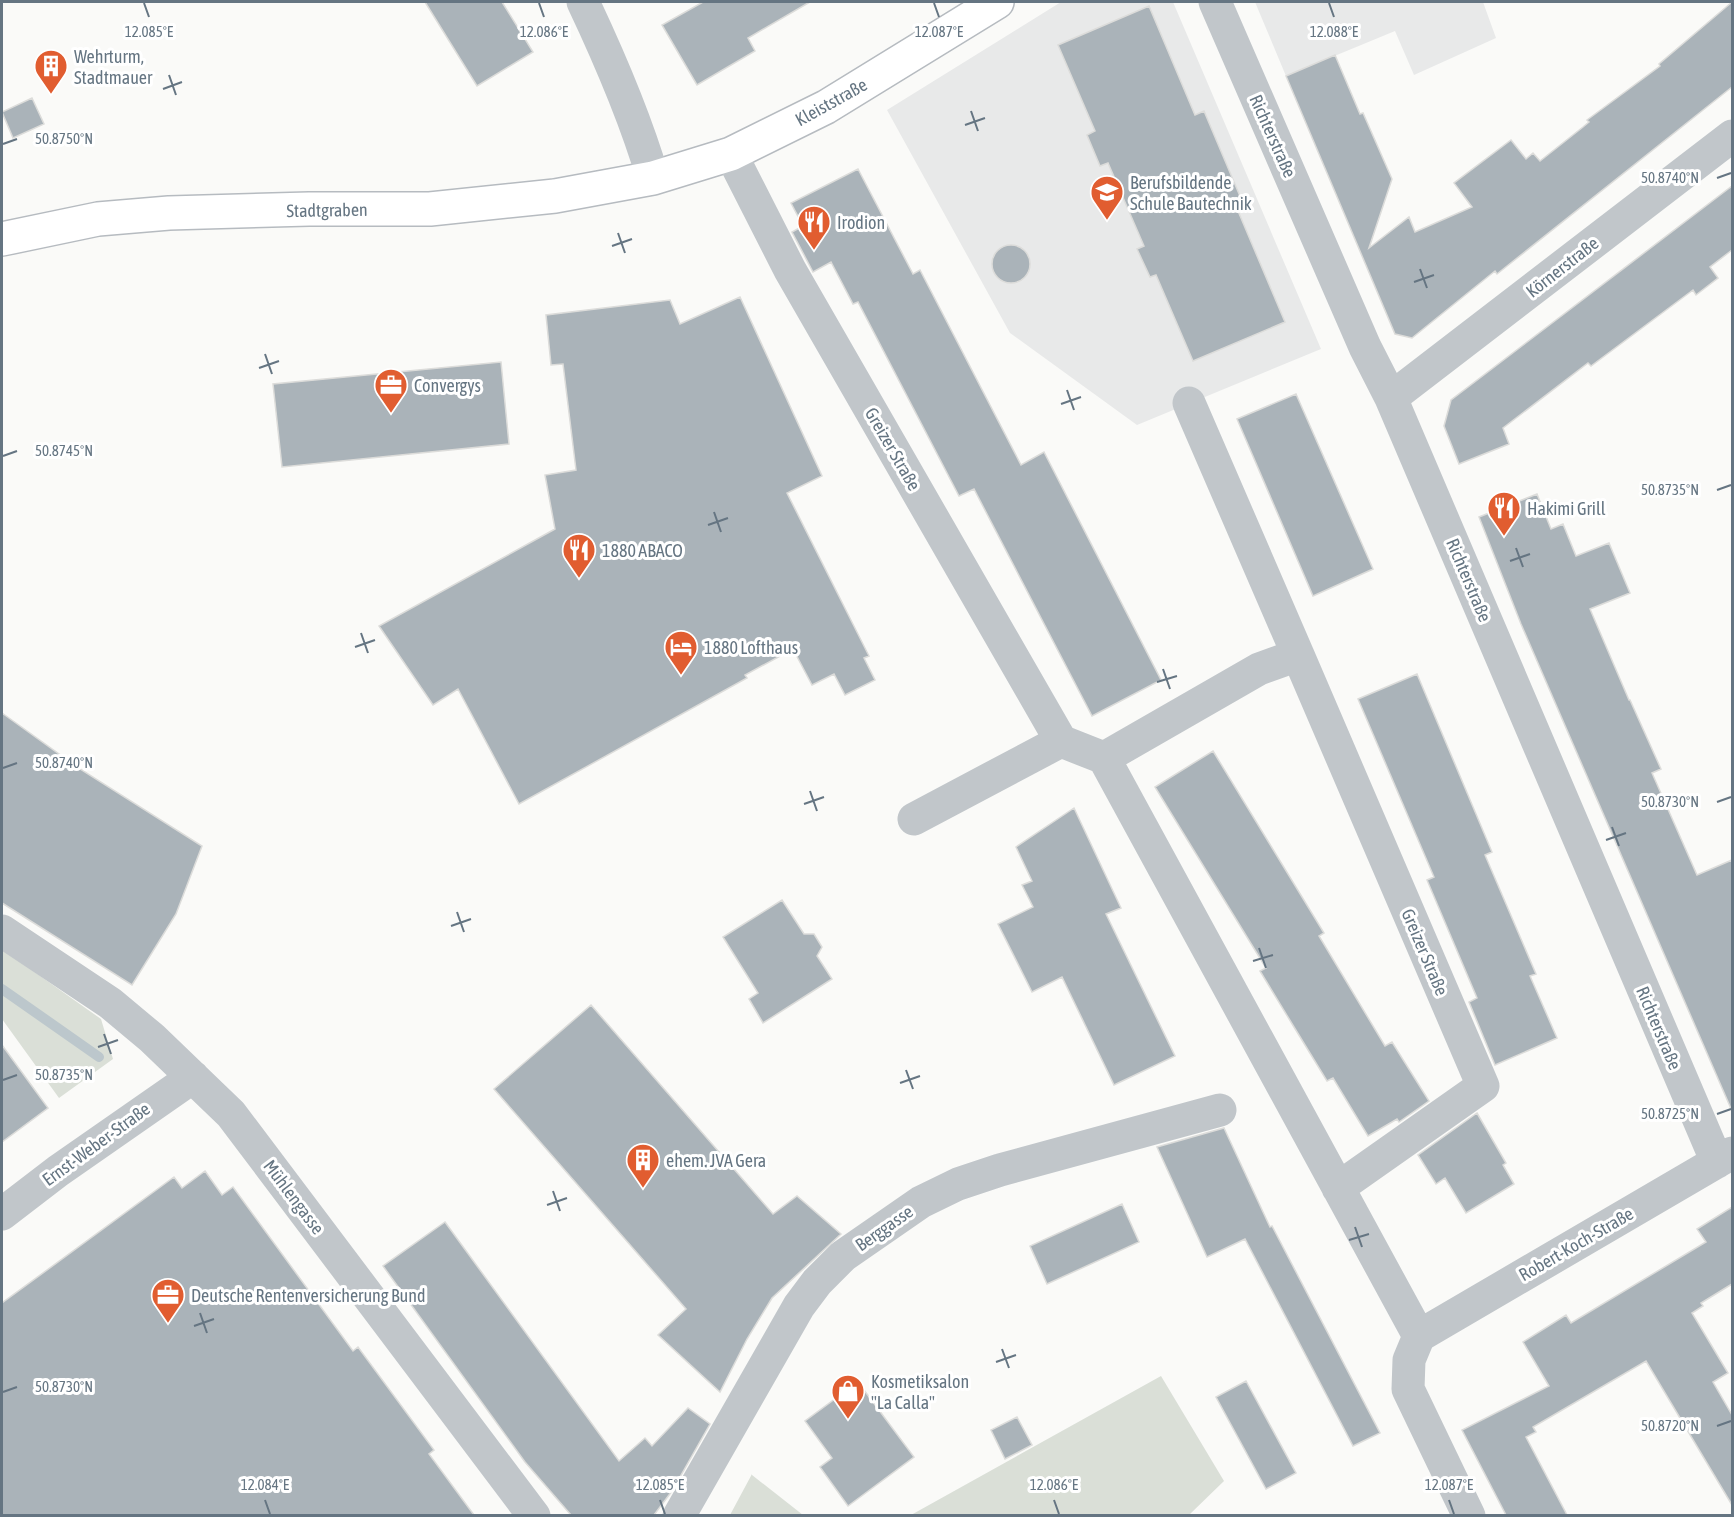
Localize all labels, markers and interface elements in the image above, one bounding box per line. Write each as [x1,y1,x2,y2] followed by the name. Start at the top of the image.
[125,23,174,40] text: 12.085°E
[520,23,569,40] text: 12.086°E
[915,23,964,40] text: 12.087°E
[1310,23,1359,40] text: 12.088°E
[74,46,153,88] place label: Wehrturm, Stadtmauer
[33,48,69,95] building icon: Wehrturm, Stadtmauer
[791,74,871,130] street label: Kleiststraße
[1245,91,1301,181] street label: Richterstraße
[35,130,93,147] text: 50.8750°N
[1641,169,1699,186] text: 50.8740°N
[1130,172,1252,214] place label: Berufsbildende Schule Bautechnik
[1089,174,1125,221] school or university icon: Berufsbildende Schule Bautechnik
[286,199,368,221] street label: Stadtgraben
[796,204,832,251] restaurant icon: Irodion
[837,212,885,233] place label: Irodion
[1522,232,1602,302] street label: Körnerstraße
[373,367,409,414] office icon: Convergys
[414,375,481,396] place label: Convergys
[861,404,925,494] street label: Greizer Straße
[35,442,93,459] text: 50.8745°N
[1641,481,1699,498] text: 50.8735°N
[1486,490,1522,537] restaurant icon: Hakimi Grill
[1527,498,1606,519] place label: Hakimi Grill
[561,532,597,579] restaurant icon: 1880 ABACO
[1442,535,1496,625] street label: Richterstraße
[602,540,683,561] place label: 1880 ABACO
[663,629,699,676] hotel icon: 1880 Lofthaus
[704,637,798,658] place label: 1880 Lofthaus
[35,754,93,771] text: 50.8740°N
[1641,793,1699,810] text: 50.8730°N
[1397,906,1453,998] street label: Greizer Straße
[1632,983,1686,1073] street label: Richterstraße
[35,1066,93,1083] text: 50.8735°N
[38,1098,154,1190] street label: Ernst-Weber-Straße
[1641,1105,1699,1122] text: 50.8725°N
[625,1142,661,1189] building icon: ehem. JVA Gera
[666,1150,766,1171] place label: ehem. JVA Gera
[259,1156,329,1238] street label: Mühlengasse
[851,1201,917,1255] street label: Berggasse
[1515,1203,1637,1285] street label: Robert-Koch-Straße
[150,1277,186,1324] office icon: Deutsche Rentenversicherung Bund
[191,1285,426,1306] place label: Deutsche Rentenversicherung Bund
[871,1371,969,1413] place label: Kosmetiksalon "La Calla"
[830,1373,866,1420] shop icon: Kosmetiksalon "La Calla"
[35,1378,93,1395] text: 50.8730°N
[1641,1417,1699,1434] text: 50.8720°N
[241,1476,290,1493] text: 12.084°E
[636,1476,685,1493] text: 12.085°E
[1030,1476,1079,1493] text: 12.086°E
[1425,1476,1474,1493] text: 12.087°E

